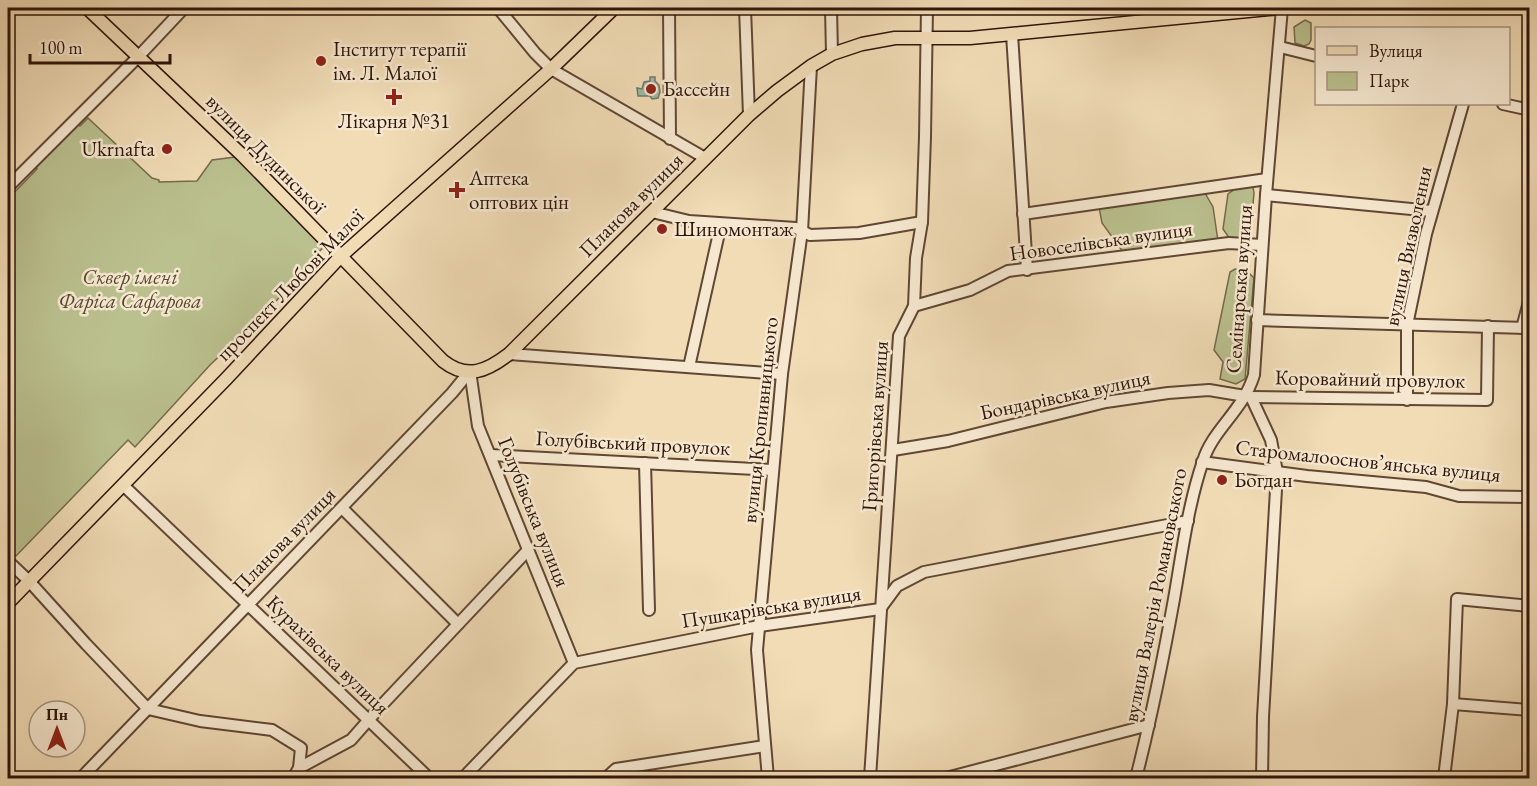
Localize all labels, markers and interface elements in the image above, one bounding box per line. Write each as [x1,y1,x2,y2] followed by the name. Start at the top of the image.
[30,27,170,65] scale bar
[1315,27,1510,105] legend
[333,35,467,86] place label: Інститут терапії ім. Л. Малої
[39,36,83,59] text: 100 m
[1369,39,1422,62] text: Вулиця
[314,54,328,68] marker: Інститут терапії ім. Л. Малої
[1369,69,1409,92] text: Парк
[663,75,730,102] place label: Бассейн
[644,82,658,96] marker: Бассейн
[200,88,333,220] street label: вулиця Дудинської
[385,88,403,106] marker: Лікарня №31
[338,107,450,134] place label: Лікарня №31
[82,135,156,162] place label: Ukrnafta
[160,142,174,156] marker: Ukrnafta
[573,147,689,263] street label: Планова вулиця
[468,164,569,215] place label: Аптека оптових цін
[1377,164,1438,328] street label: вулиця Визволення
[450,183,464,197] marker: Аптека оптових цін
[210,202,370,367] street label: проспект Любові Малої
[1219,204,1258,374] street label: Семінарська вулиця
[1008,214,1194,267] street label: Новоселівська вулиця
[674,215,794,242] place label: Шиномонтаж
[655,222,669,236] marker: Шиномонтаж
[58,263,202,314] park label: Сквер імені Фаріса Сафарова
[735,315,784,524] street label: вулиця Кропивницького
[855,340,894,512] street label: Григорівська вулиця
[977,363,1153,426] street label: Бондарівська вулиця
[1275,363,1465,394] street label: Коровайний провулок
[535,424,731,461] street label: Голубівський провулок
[492,433,577,591] street label: Голубівська вулиця
[1234,433,1502,488] street label: Старомалооснов’янська вулиця
[1117,466,1192,724] street label: вулиця Валерія Романовського
[1234,466,1293,493] place label: Богдан
[1215,473,1229,487] marker: Богдан
[226,481,341,598] street label: Планова вулиця
[679,579,863,634] street label: Пушкарівська вулиця
[261,589,396,720] street label: Курахівська вулиця
[27,699,87,759] north arrow
[46,704,68,725] text: Пн

